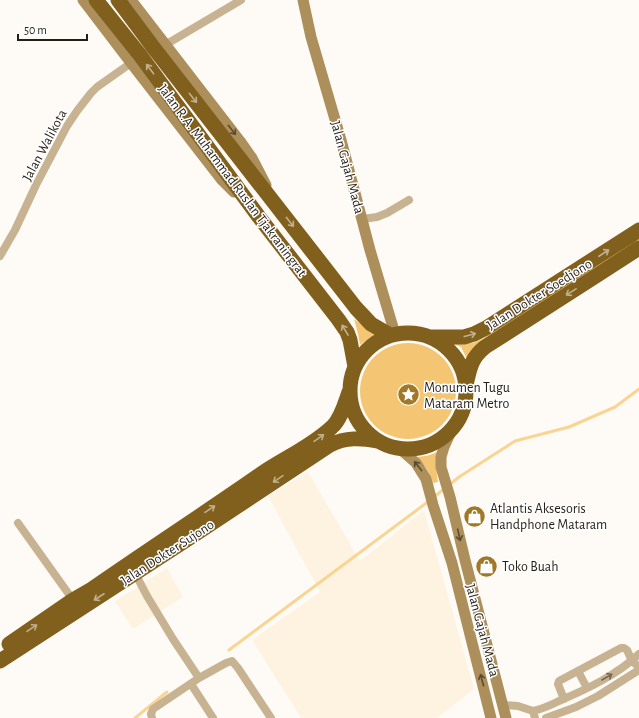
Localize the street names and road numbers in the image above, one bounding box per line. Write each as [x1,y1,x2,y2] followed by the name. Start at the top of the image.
[155,82,309,280] street label: Jalan R.A. Muhammad Ruslan Tjakraningrat
[20,107,70,184] street label: Jalan Walikota
[328,119,366,216] street label: Jalan Gajah Mada
[484,257,595,333] street label: Jalan Dokter Soedjono
[118,517,217,588] street label: Jalan Dokter Sujono
[463,582,501,679] street label: Jalan Gajah Mada

